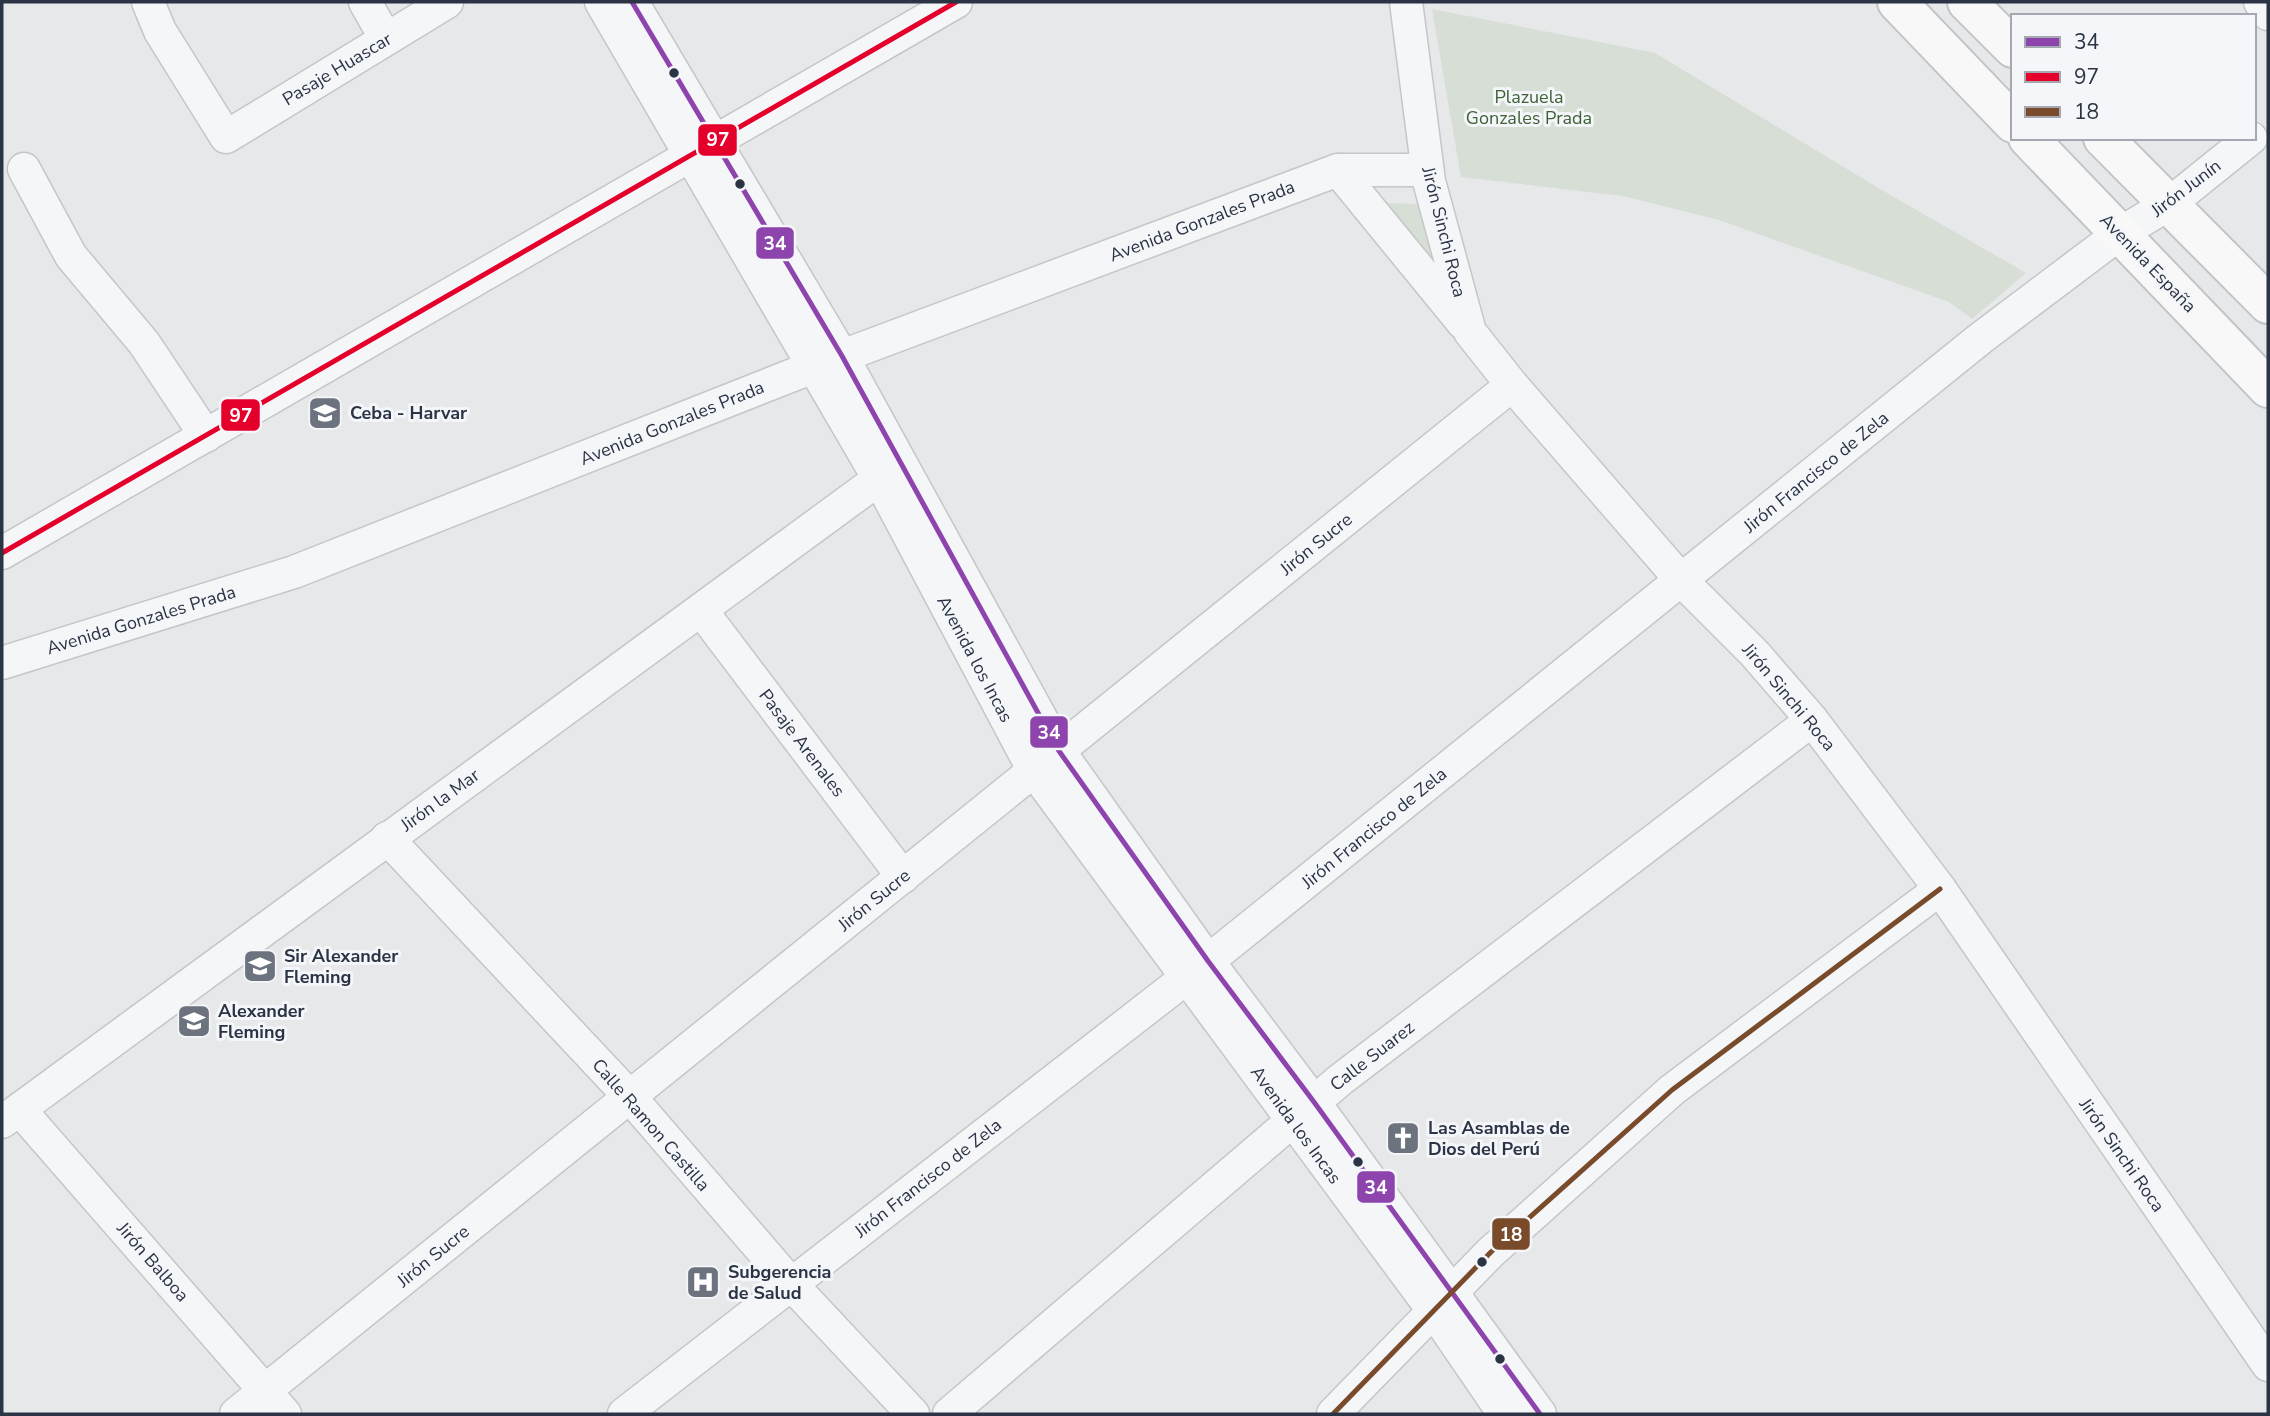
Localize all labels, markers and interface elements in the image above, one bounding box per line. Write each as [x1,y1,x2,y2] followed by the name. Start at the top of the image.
[2011,14,2256,140] legend
[278,27,397,111] street label: Pasaje Huascar
[2074,28,2099,56] text: 34
[2074,63,2099,91] text: 97
[667,66,681,80] unlabelled marker
[1466,85,1592,130] park label: Plazuela Gonzales Prada
[2074,98,2099,126] text: 18
[697,123,738,157] line badge: 97
[707,127,729,153] text: 97
[2145,154,2226,223] street label: Jirón Junín
[1416,163,1472,300] street label: Jirón Sinchi Roca
[1106,175,1298,267] street label: Avenida Gonzales Prada
[733,177,747,191] unlabelled marker
[2094,208,2202,318] street label: Avenida España
[755,226,795,260] line badge: 34
[764,231,786,257] text: 34
[576,375,768,471] street label: Avenida Gonzales Prada
[306,394,344,432] school or university icon: Ceba - Harvar
[220,398,261,432] line badge: 97
[350,401,467,425] place label: Ceba - Harvar
[230,403,252,429] text: 97
[1738,406,1894,539] street label: Jirón Francisco de Zela
[1274,507,1357,581] street label: Jirón Sucre
[43,580,239,660] street label: Avenida Gonzales Prada
[931,591,1019,727] street label: Avenida los Incas
[1736,637,1841,756] street label: Jirón Sinchi Roca
[753,684,851,802] street label: Pasaje Arenales
[1029,715,1069,749] line badge: 34
[1038,720,1060,746] text: 34
[1296,762,1452,895] street label: Jirón Francisco de Zela
[395,763,485,837] street label: Jirón la Mar
[832,863,915,937] street label: Jirón Sucre
[284,944,398,989] place label: Sir Alexander Fleming
[241,947,279,985] school or university icon: Sir Alexander Fleming
[218,999,305,1044] place label: Alexander Fleming
[175,1002,213,1040] school or university icon: Alexander Fleming
[1325,1015,1419,1097] street label: Calle Suarez
[587,1054,715,1196] street label: Calle Ramon Castilla
[1245,1061,1347,1189] street label: Avenida los Incas
[2073,1093,2170,1217] street label: Jirón Sinchi Roca
[849,1113,1006,1244] street label: Jirón Francisco de Zela
[1428,1116,1570,1161] place label: Las Asamblas de Dios del Perú
[1384,1119,1422,1157] church icon: Las Asamblas de Dios del Perú
[1351,1155,1365,1169] unlabelled marker
[1356,1170,1396,1204] line badge: 34
[1365,1175,1387,1201] text: 34
[111,1216,194,1307] street label: Jirón Balboa
[1491,1217,1531,1251] line badge: 18
[391,1219,474,1293] street label: Jirón Sucre
[1500,1222,1522,1248] text: 18
[1475,1255,1489,1269] unlabelled marker
[728,1260,831,1305] place label: Subgerencia de Salud
[684,1263,722,1301] hospital icon: Subgerencia de Salud
[1493,1352,1507,1366] unlabelled marker

